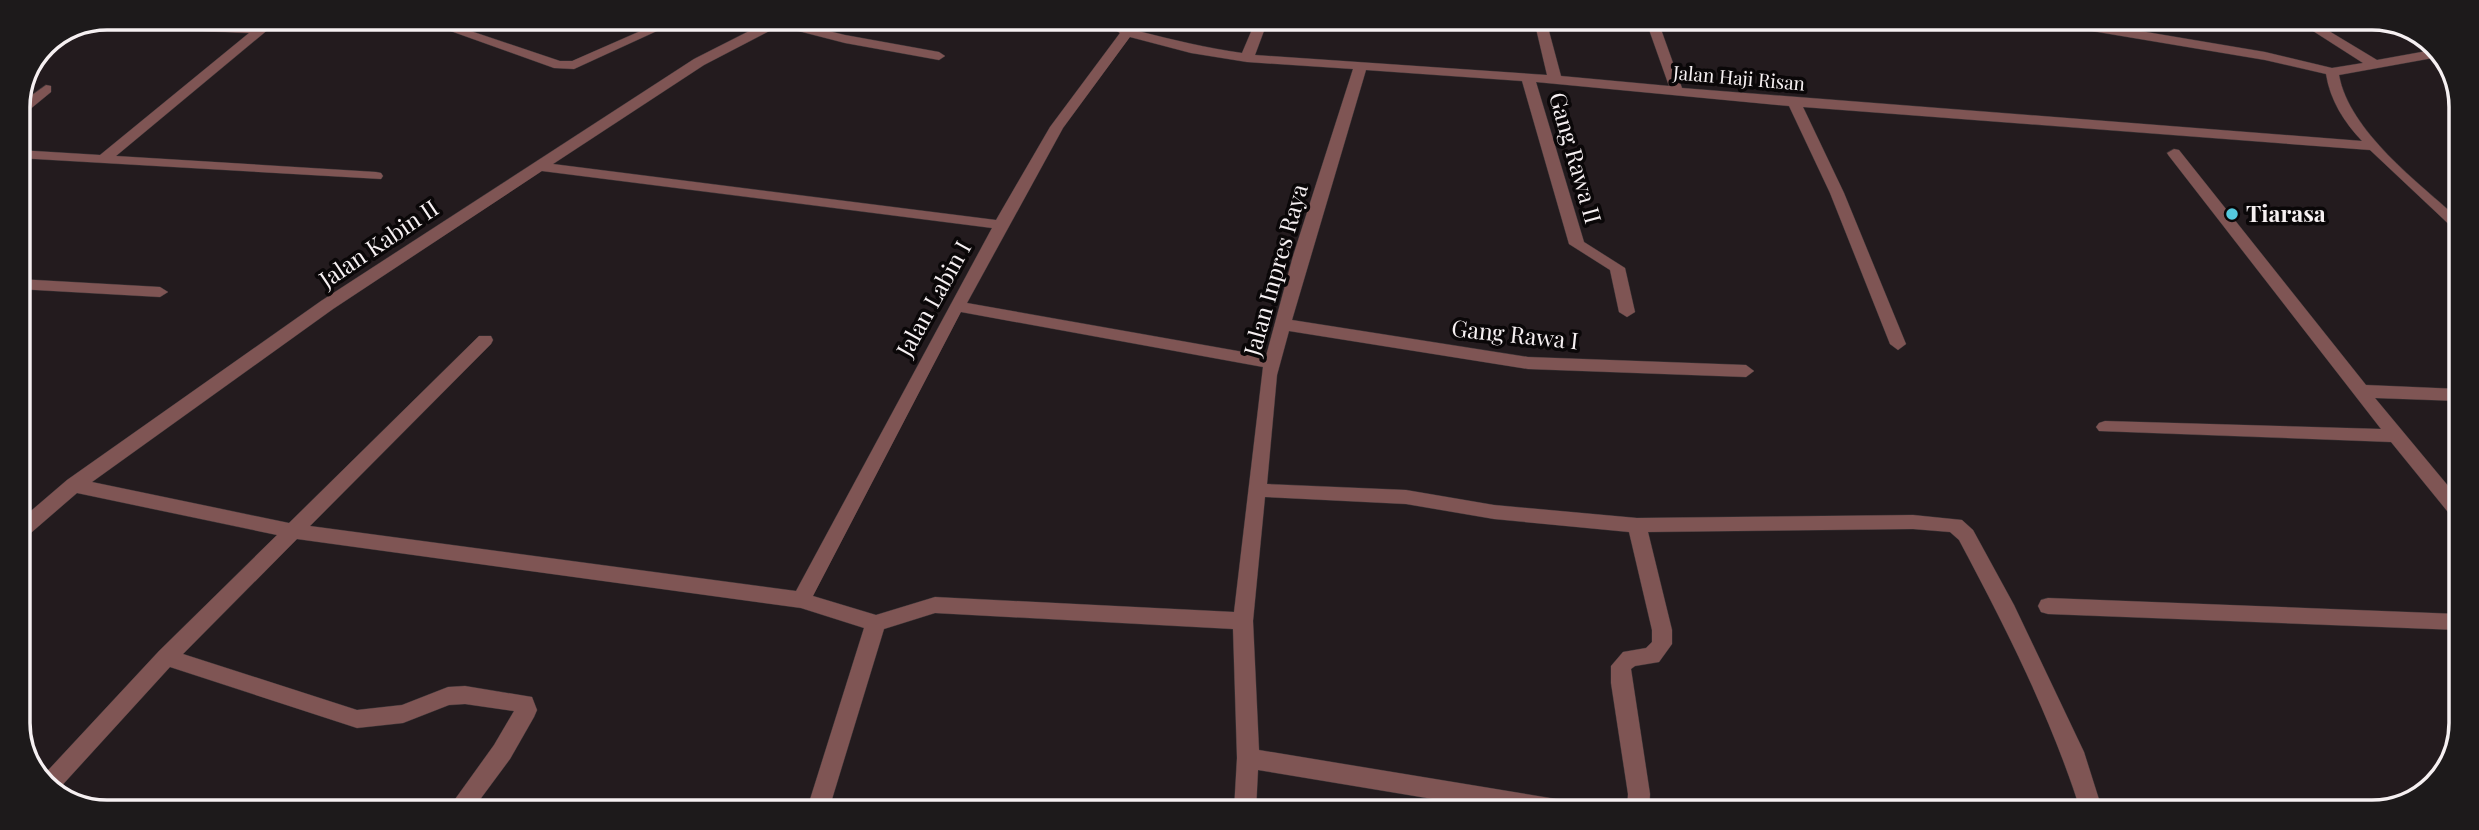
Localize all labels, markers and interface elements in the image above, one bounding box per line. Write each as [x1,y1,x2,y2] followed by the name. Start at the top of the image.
[1671,58,1807,96] street label: Jalan Haji Risan
[1543,88,1610,227] street label: Gang Rawa II
[1235,180,1314,360] street label: Jalan Inpres Raya
[312,192,444,295] street label: Jalan Kabin II
[2246,197,2326,228] place label: Tiarasa
[2224,206,2240,222] marker: Tiarasa
[888,235,977,363] street label: Jalan Labin I
[1450,311,1580,356] street label: Gang Rawa I

